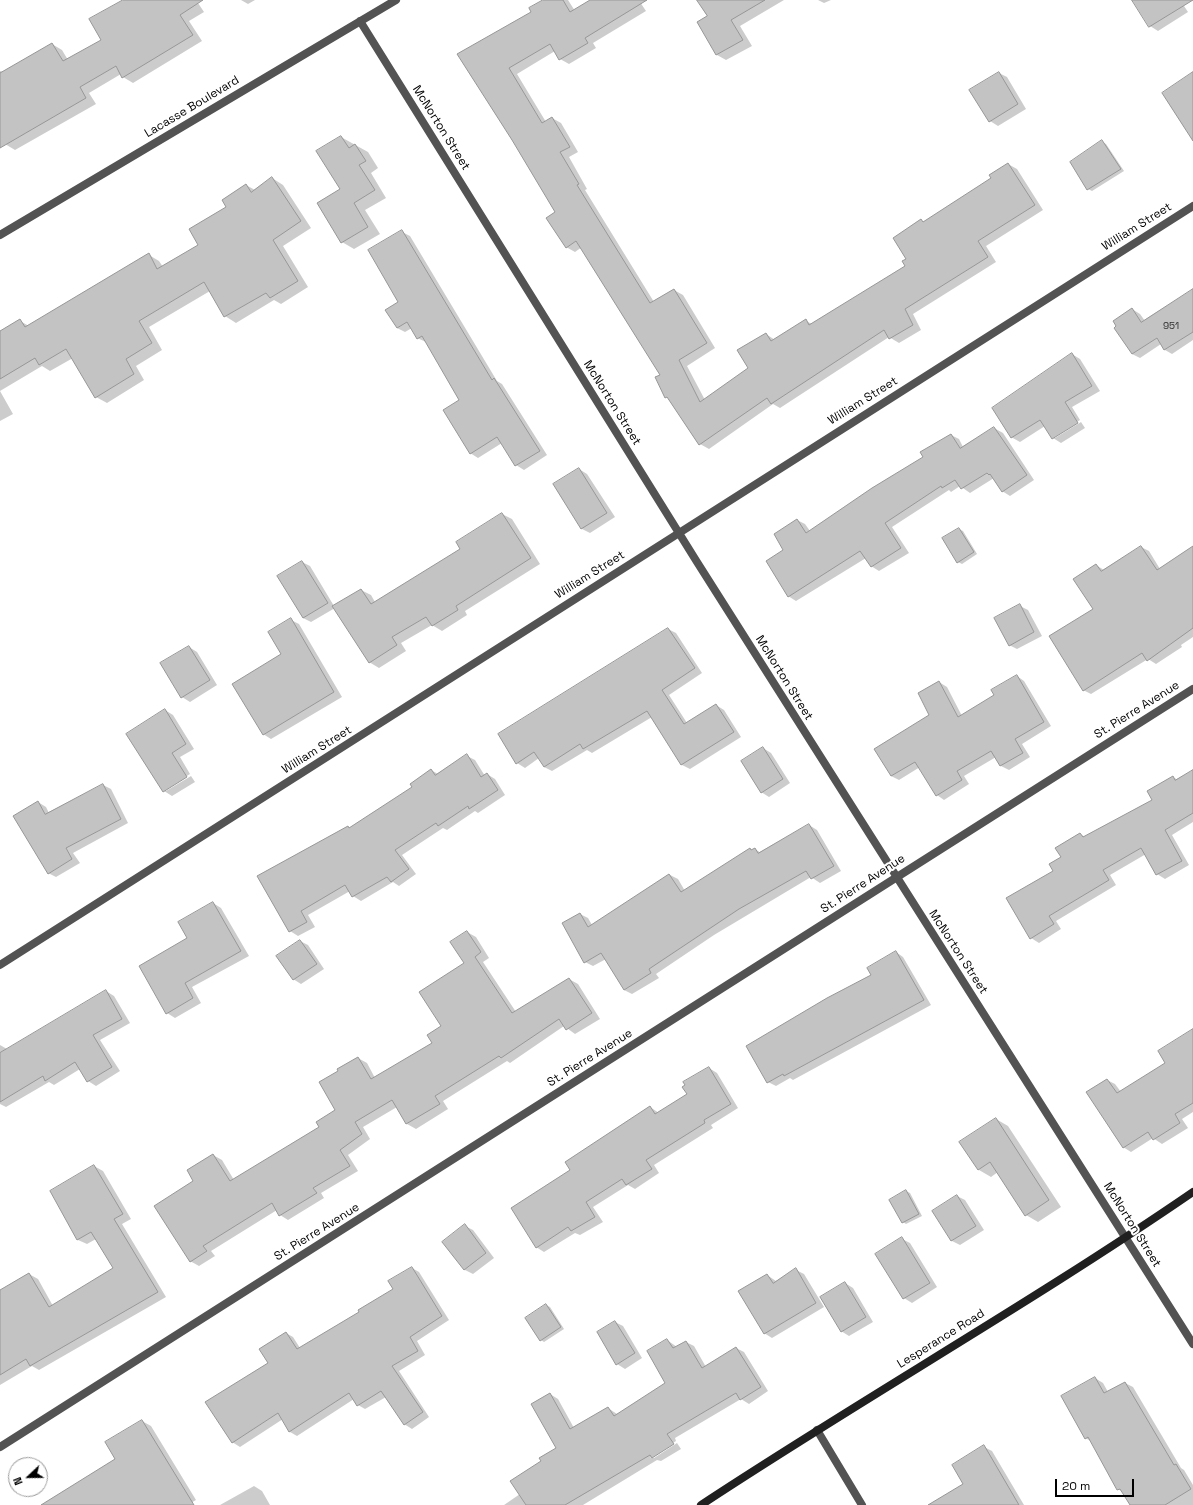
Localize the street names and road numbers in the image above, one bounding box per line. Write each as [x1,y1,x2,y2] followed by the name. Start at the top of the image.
[142,73,242,141] street label: Lacasse Boulevard
[409,83,473,173] street label: McNorton Street
[1100,200,1174,254] street label: William Street
[580,358,644,448] street label: McNorton Street
[826,374,900,428] street label: William Street
[553,548,627,602] street label: William Street
[752,633,816,723] street label: McNorton Street
[1092,678,1182,742] street label: St. Pierre Avenue
[280,723,354,777] street label: William Street
[818,851,908,917] street label: St. Pierre Avenue
[925,907,991,997] street label: McNorton Street
[545,1026,635,1090] street label: St. Pierre Avenue
[1100,1180,1164,1270] street label: McNorton Street
[272,1200,362,1264] street label: St. Pierre Avenue
[895,1306,987,1372] street label: Lesperance Road

